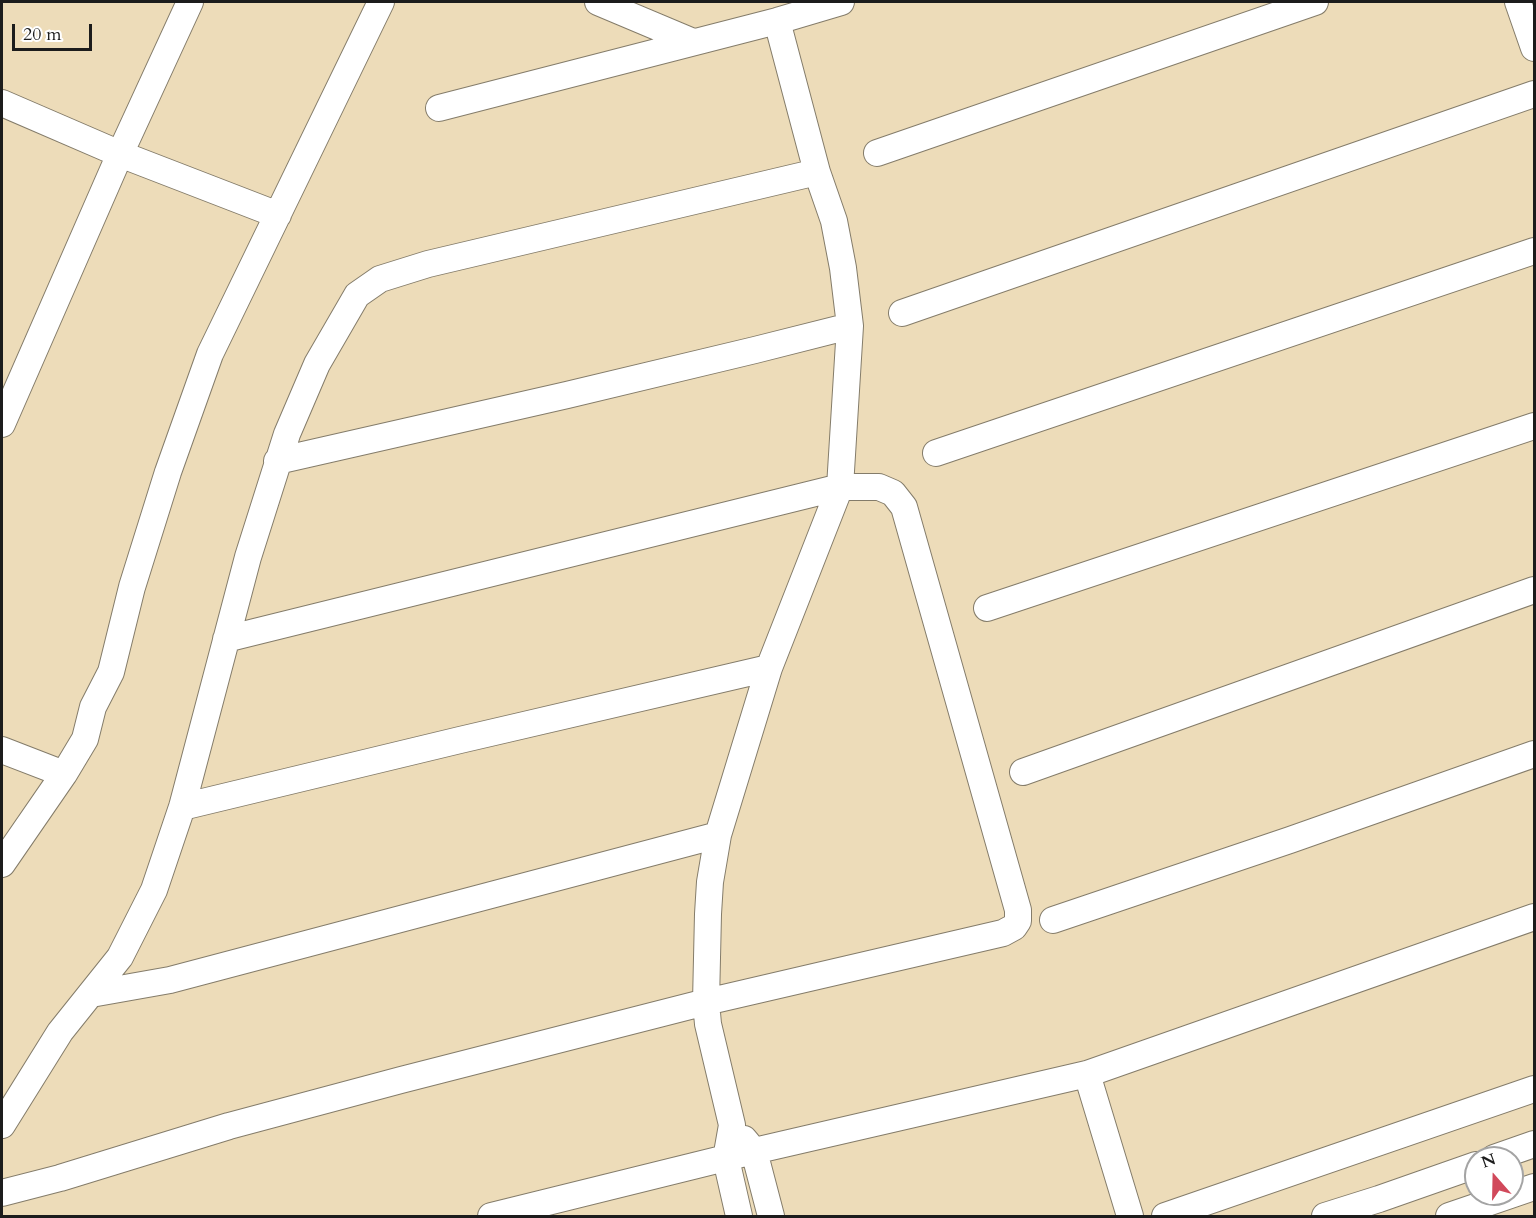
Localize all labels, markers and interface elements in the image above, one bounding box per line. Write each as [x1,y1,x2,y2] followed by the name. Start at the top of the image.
[15,12,94,50] scale bar
[23,22,62,47] text: 20 m
[1464,1146,1524,1206] north arrow
[1478,1148,1499,1174] text: N

